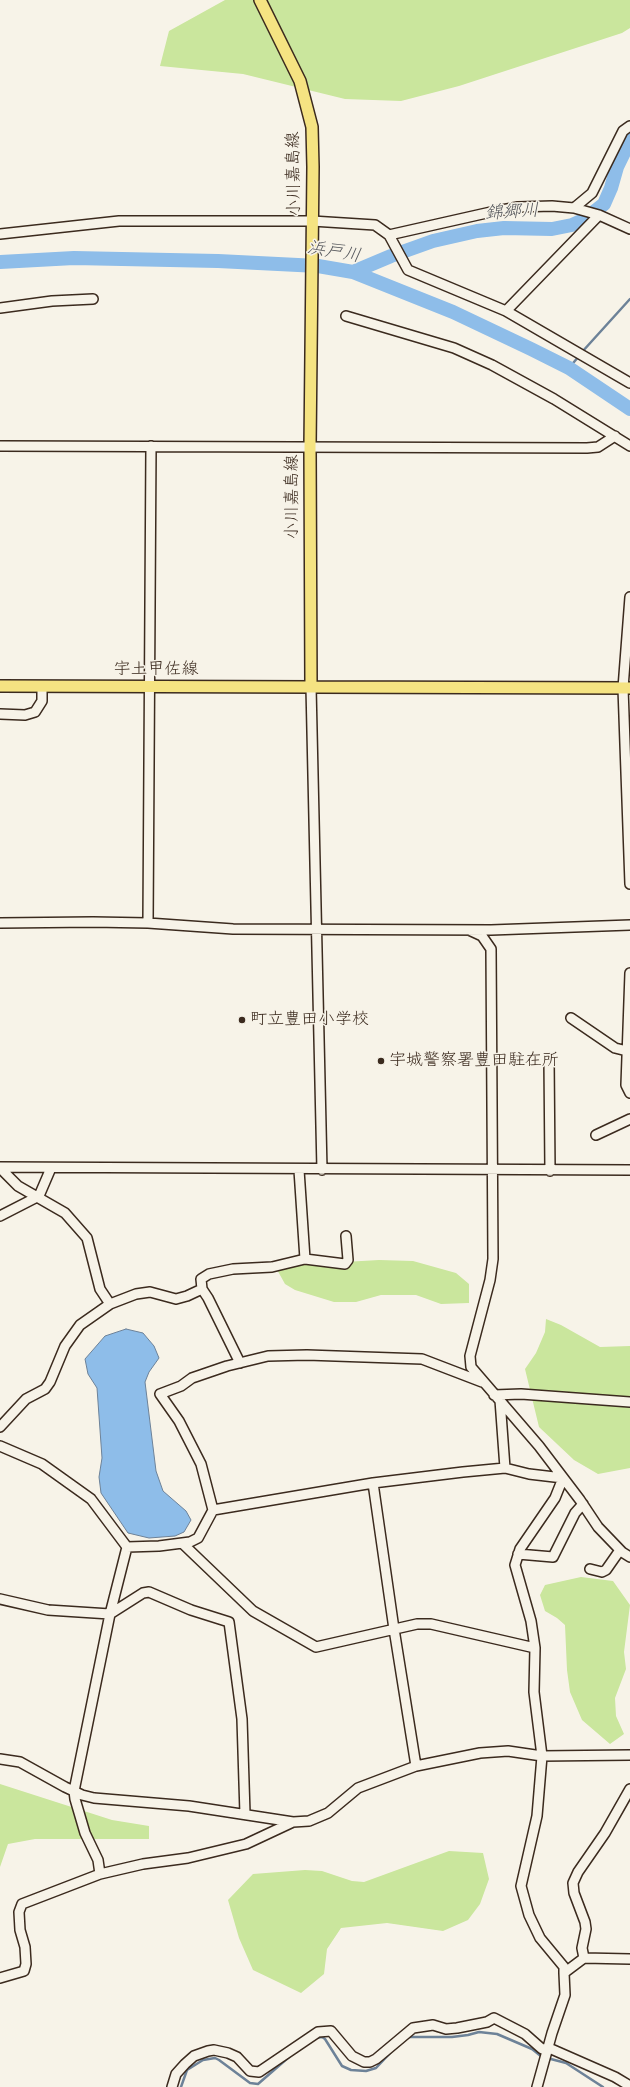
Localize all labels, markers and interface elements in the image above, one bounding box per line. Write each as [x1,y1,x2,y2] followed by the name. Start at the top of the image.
[283,131,305,217] street label: 小川嘉島線
[484,200,540,224] water label: 錦郷川
[306,237,362,267] water label: 浜戸川
[283,455,303,539] street label: 小川嘉島線
[114,660,198,680] street label: 宇土甲佐線
[250,1010,369,1030] place label: 町立豊田小学校
[237,1015,247,1025] marker: 町立豊田小学校
[389,1051,559,1071] place label: 宇城警察署豊田駐在所
[376,1056,386,1066] marker: 宇城警察署豊田駐在所

